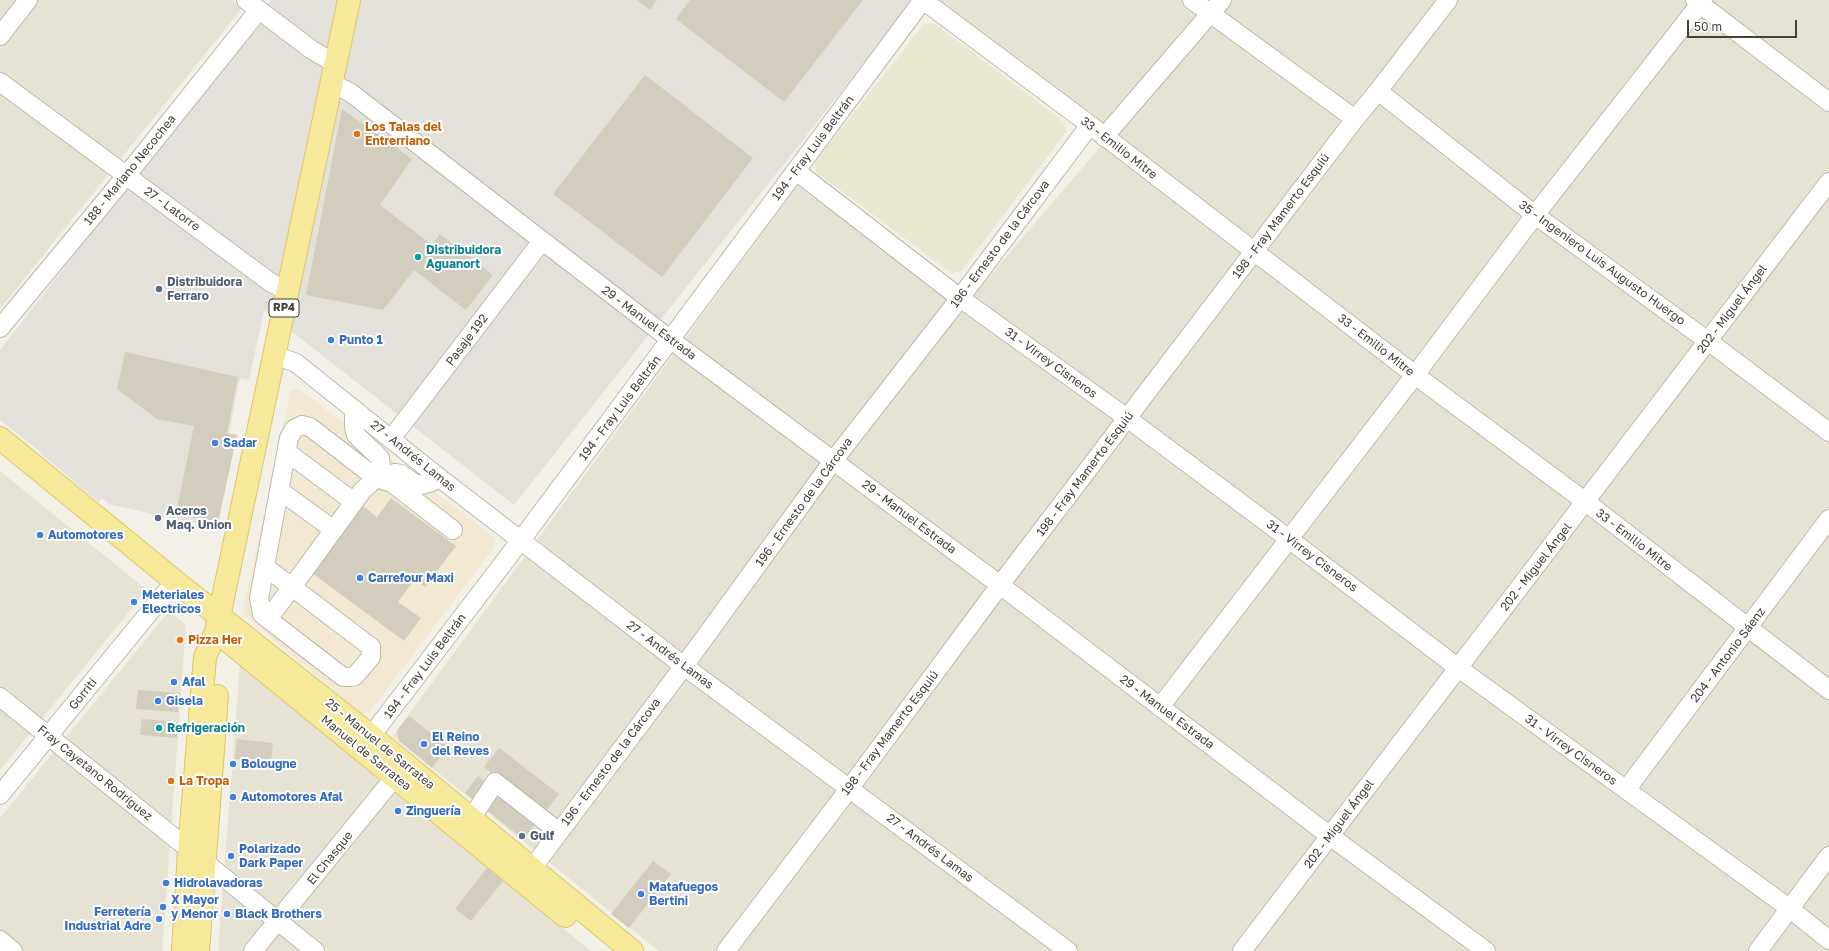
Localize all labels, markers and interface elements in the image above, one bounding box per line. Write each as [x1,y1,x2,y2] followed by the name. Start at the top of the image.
[1689,12,1799,38] scale bar
[1694,19,1722,34] text: 50 m
[769,93,857,203] street label: 194 - Fray Luis Beltrán
[81,112,179,228] street label: 188 - Mariano Necochea
[1078,114,1160,182] street label: 33 - Emilio Mitre
[365,120,442,148] place label: Los Talas del Entrerriano
[352,129,362,139] marker: Los Talas del Entrerriano
[1229,151,1333,281] street label: 198 - Fray Mamerto Esquiú
[947,177,1053,311] street label: 196 - Ernesto de la Cárcova
[141,184,203,234] street label: 27 - Latorre
[1516,198,1688,328] street label: 35 - Ingeniero Luis Augusto Huergo
[426,243,501,271] place label: Distribuidora Aguanort
[413,252,423,262] marker: Distribuidora Aguanort
[1694,262,1770,356] street label: 202 - Miguel Ángel
[167,275,242,303] place label: Distribuidora Ferraro
[599,283,699,363] street label: 29 - Manuel Estrada
[154,284,164,294] marker: Distribuidora Ferraro
[269,299,299,317] road number: RP4
[443,311,491,369] street label: Pasaje 192
[1335,311,1417,379] street label: 33 - Emilio Mitre
[1002,325,1100,401] street label: 31 - Virrey Cisneros
[339,333,383,347] place label: Punto 1
[326,335,336,345] marker: Punto 1
[576,353,664,463] street label: 194 - Fray Luis Beltrán
[1033,409,1137,539] street label: 198 - Fray Mamerto Esquiú
[368,417,458,495] street label: 27 - Andrés Lamas
[752,435,856,569] street label: 196 - Ernesto de la Cárcova
[223,436,257,450] place label: Sadar
[210,438,220,448] marker: Sadar
[859,477,959,557] street label: 29 - Manuel Estrada
[166,504,232,532] place label: Aceros Maq. Union
[1593,506,1675,574] street label: 33 - Emilio Mitre
[153,513,163,523] marker: Aceros Maq. Union
[1264,517,1360,595] street label: 31 - Virrey Cisneros
[1497,520,1575,614] street label: 202 - Miguel Ángel
[48,528,123,542] place label: Automotores
[35,530,45,540] marker: Automotores
[368,571,454,585] place label: Carrefour Maxi
[355,573,365,583] marker: Carrefour Maxi
[142,588,204,616] place label: Meteriales Electricos
[129,597,139,607] marker: Meteriales Electricos
[1688,605,1768,705] street label: 204 - Antonio Sáenz
[381,611,469,721] street label: 194 - Fray Luis Beltrán
[624,618,716,692] street label: 27 - Andrés Lamas
[188,633,243,647] place label: Pizza Her
[175,635,185,645] marker: Pizza Her
[838,668,942,798] street label: 198 - Fray Mamerto Esquiú
[1117,672,1217,752] street label: 29 - Manuel Estrada
[66,675,100,713] street label: Gorriti
[182,675,205,689] place label: Afal
[169,677,179,687] marker: Afal
[166,694,203,708] place label: Gisela
[558,695,664,829] street label: 196 - Ernesto de la Cárcova
[153,696,163,706] marker: Gisela
[323,696,437,792] street label: 25 - Manuel de Sarratea
[318,712,414,794] street label: Manuel de Sarratea
[1522,712,1620,788] street label: 31 - Virrey Cisneros
[167,721,245,735] place label: Refrigeración
[35,722,155,824] street label: Fray Cayetano Rodríguez
[154,723,164,733] marker: Refrigeración
[432,730,489,758] place label: El Reino del Reves
[419,739,429,749] marker: El Reino del Reves
[241,757,297,771] place label: Bolougne
[228,759,238,769] marker: Bolougne
[179,774,229,788] place label: La Tropa
[166,776,176,786] marker: La Tropa
[1301,777,1377,871] street label: 202 - Miguel Ángel
[241,790,343,804] place label: Automotores Afal
[228,792,238,802] marker: Automotores Afal
[406,804,461,818] place label: Zinguería
[393,806,403,816] marker: Zinguería
[884,811,976,885] street label: 27 - Andrés Lamas
[304,828,356,888] street label: El Chasque
[530,829,554,843] place label: Gulf
[517,831,527,841] marker: Gulf
[239,842,303,870] place label: Polarizado Dark Paper
[226,851,236,861] marker: Polarizado Dark Paper
[174,876,263,890] place label: Hidrolavadoras
[161,878,171,888] marker: Hidrolavadoras
[649,880,718,908] place label: Matafuegos Bertini
[636,889,646,899] marker: Matafuegos Bertini
[171,893,219,921] place label: X Mayor y Menor
[158,902,168,912] marker: X Mayor y Menor
[64,905,151,933] place label: Ferretería Industrial Adre
[235,907,322,921] place label: Black Brothers
[222,909,232,919] marker: Black Brothers
[154,914,164,924] marker: Ferretería Industrial Adre

